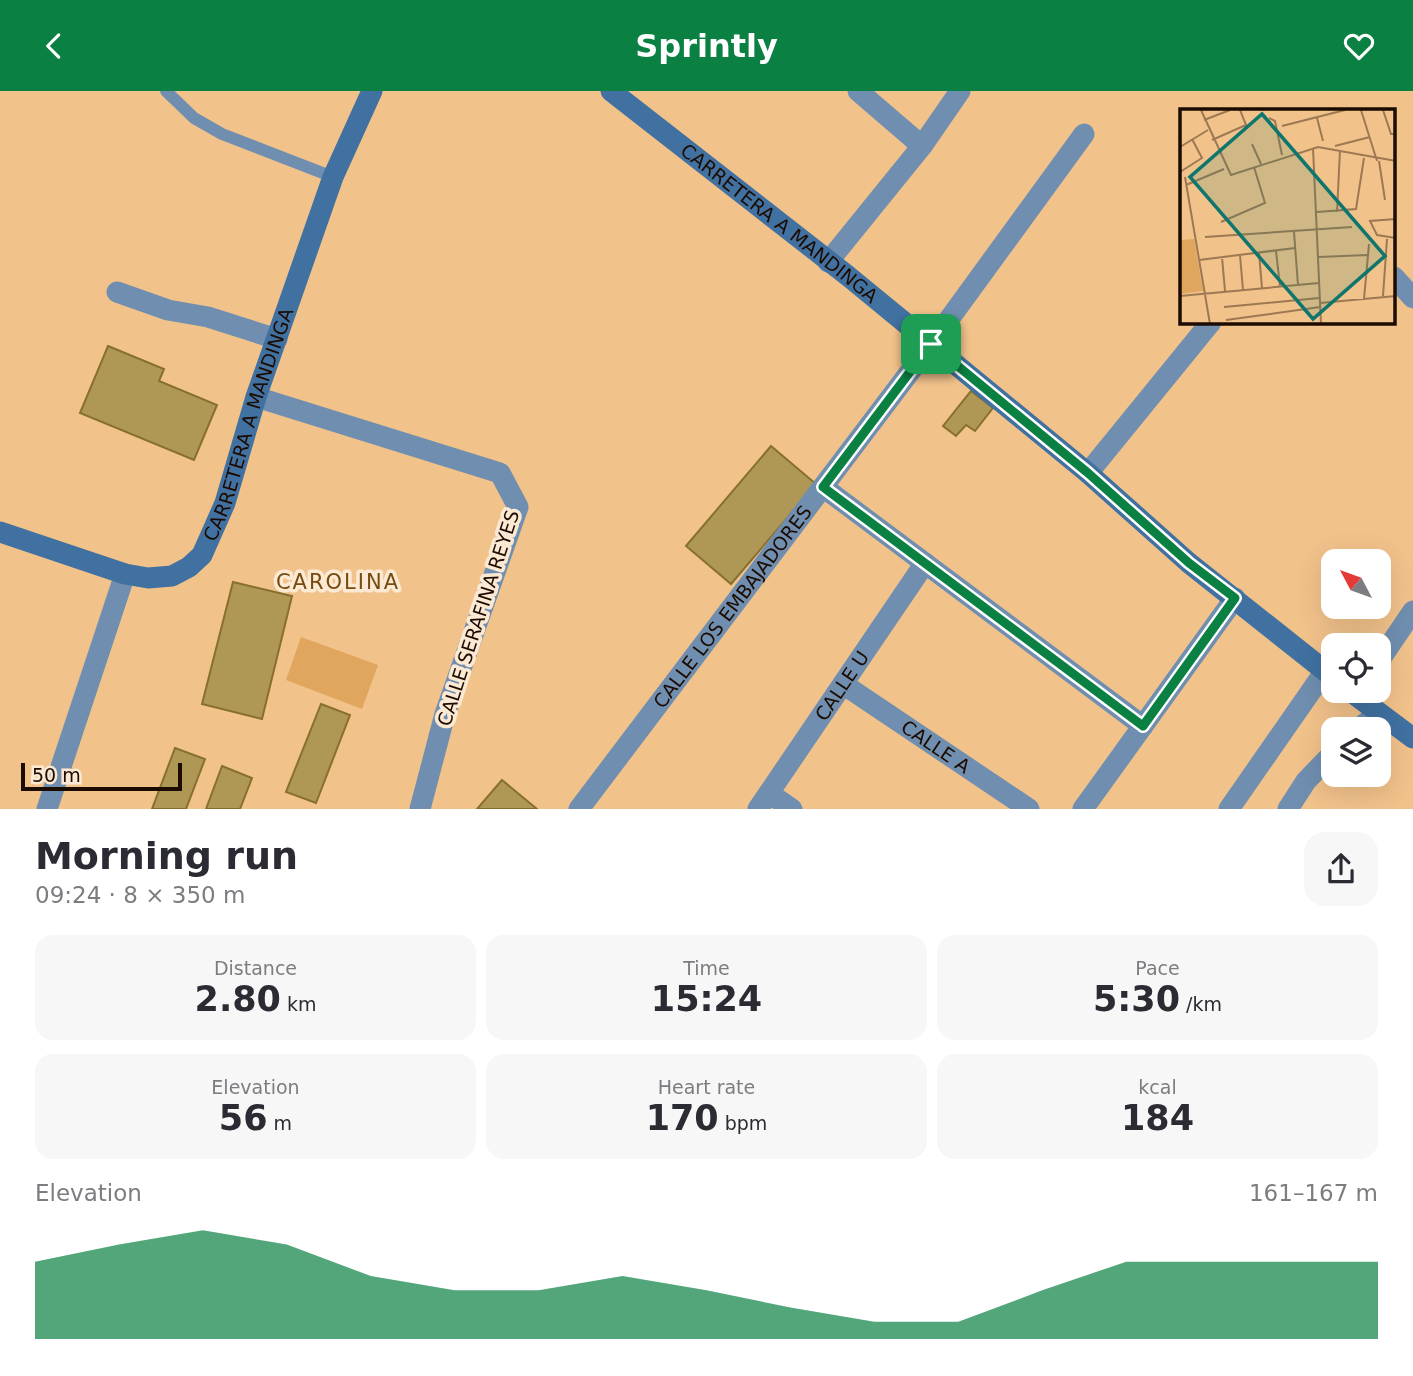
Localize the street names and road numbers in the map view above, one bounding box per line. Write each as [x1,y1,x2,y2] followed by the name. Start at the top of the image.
[676,139,883,307] street label: CARRETERA A MANDINGA
[199,305,297,544] street label: CARRETERA A MANDINGA
[649,501,816,712] street label: CALLE LOS EMBAJADORES
[433,507,523,729] street label: CALLE SERAFINA REYES
[810,647,873,725] street label: CALLE U
[897,715,975,778] street label: CALLE A

